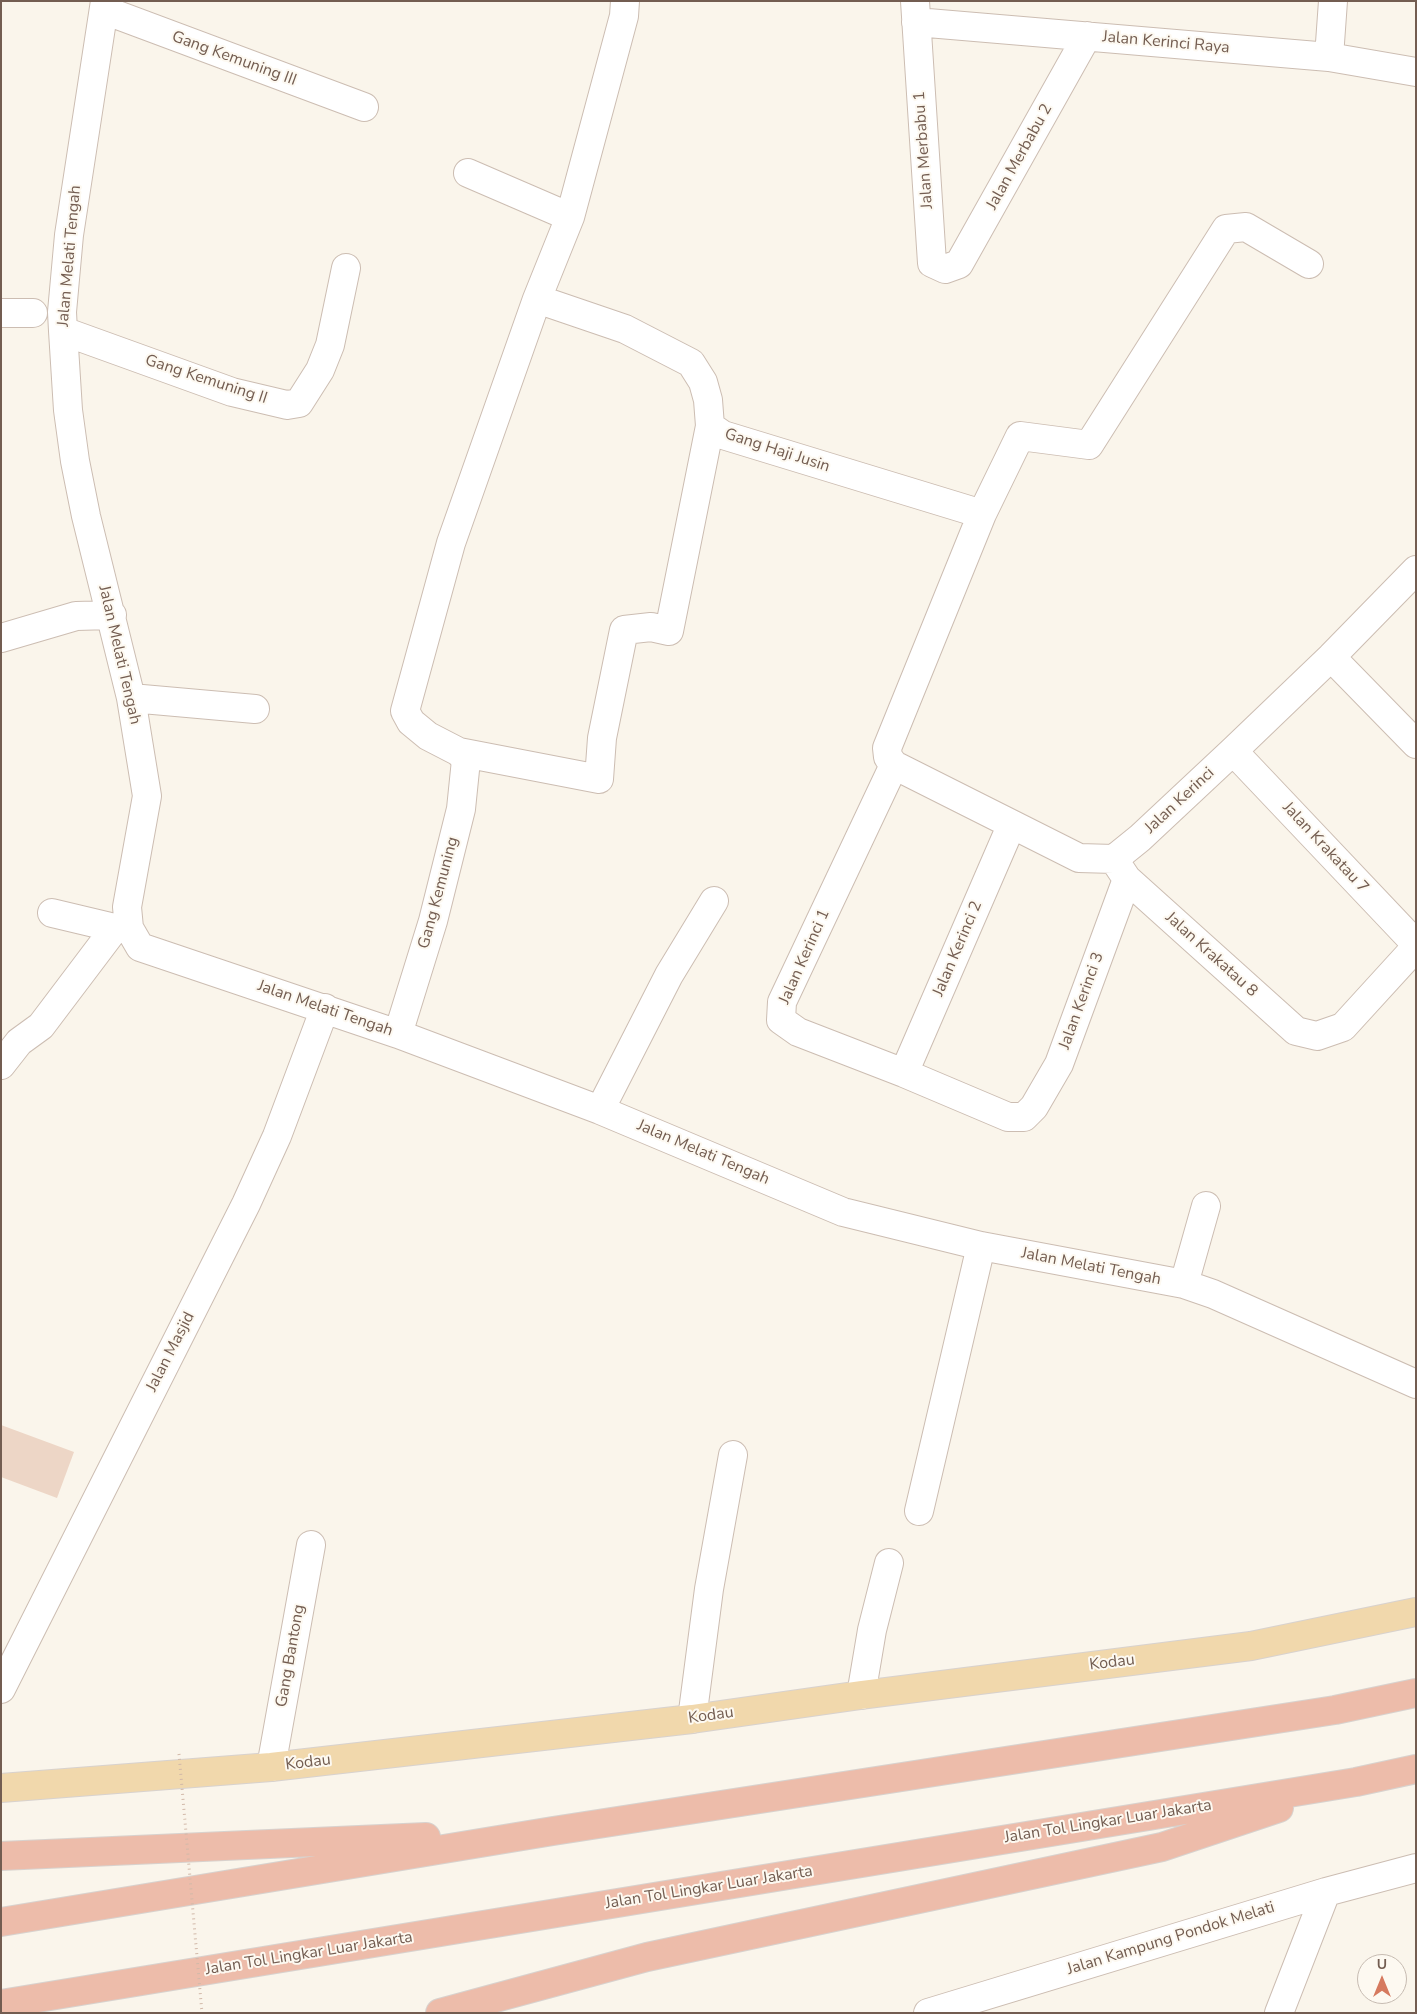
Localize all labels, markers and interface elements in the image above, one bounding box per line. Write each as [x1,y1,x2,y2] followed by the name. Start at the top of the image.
[169,28,299,90] street label: Gang Kemuning III
[1102,28,1230,58] street label: Jalan Kerinci Raya
[910,91,938,209] street label: Jalan Merbabu 1
[983,101,1057,213] street label: Jalan Merbabu 2
[54,185,86,327] street label: Jalan Melati Tengah
[143,351,269,409] street label: Gang Kemuning II
[722,425,832,477] street label: Gang Haji Jusin
[94,584,144,726] street label: Jalan Melati Tengah
[1141,764,1219,838] street label: Jalan Kerinci
[1278,799,1372,897] street label: Jalan Krakatau 7
[415,835,463,951] street label: Gang Kemuning
[929,898,987,1000] street label: Jalan Kerinci 2
[776,907,834,1007] street label: Jalan Kerinci 1
[1161,909,1261,1001] street label: Jalan Krakatau 8
[1056,950,1108,1052] street label: Jalan Kerinci 3
[255,977,395,1041] street label: Jalan Melati Tengah
[634,1116,772,1190] street label: Jalan Melati Tengah
[1020,1244,1162,1290] street label: Jalan Melati Tengah
[143,1309,199,1395] street label: Jalan Masjid
[273,1603,309,1709] street label: Gang Bantong
[1088,1651,1136,1675] street label: Kodau
[687,1703,735,1729] street label: Kodau
[284,1751,332,1775] street label: Kodau
[1003,1796,1213,1848] street label: Jalan Tol Lingkar Luar Jakarta
[604,1862,814,1914] street label: Jalan Tol Lingkar Luar Jakarta
[1065,1898,1277,1980] street label: Jalan Kampung Pondok Melati
[204,1928,414,1980] street label: Jalan Tol Lingkar Luar Jakarta
[1357,1954,1407,2004] north arrow
[1377,1955,1387,1974] text: U

